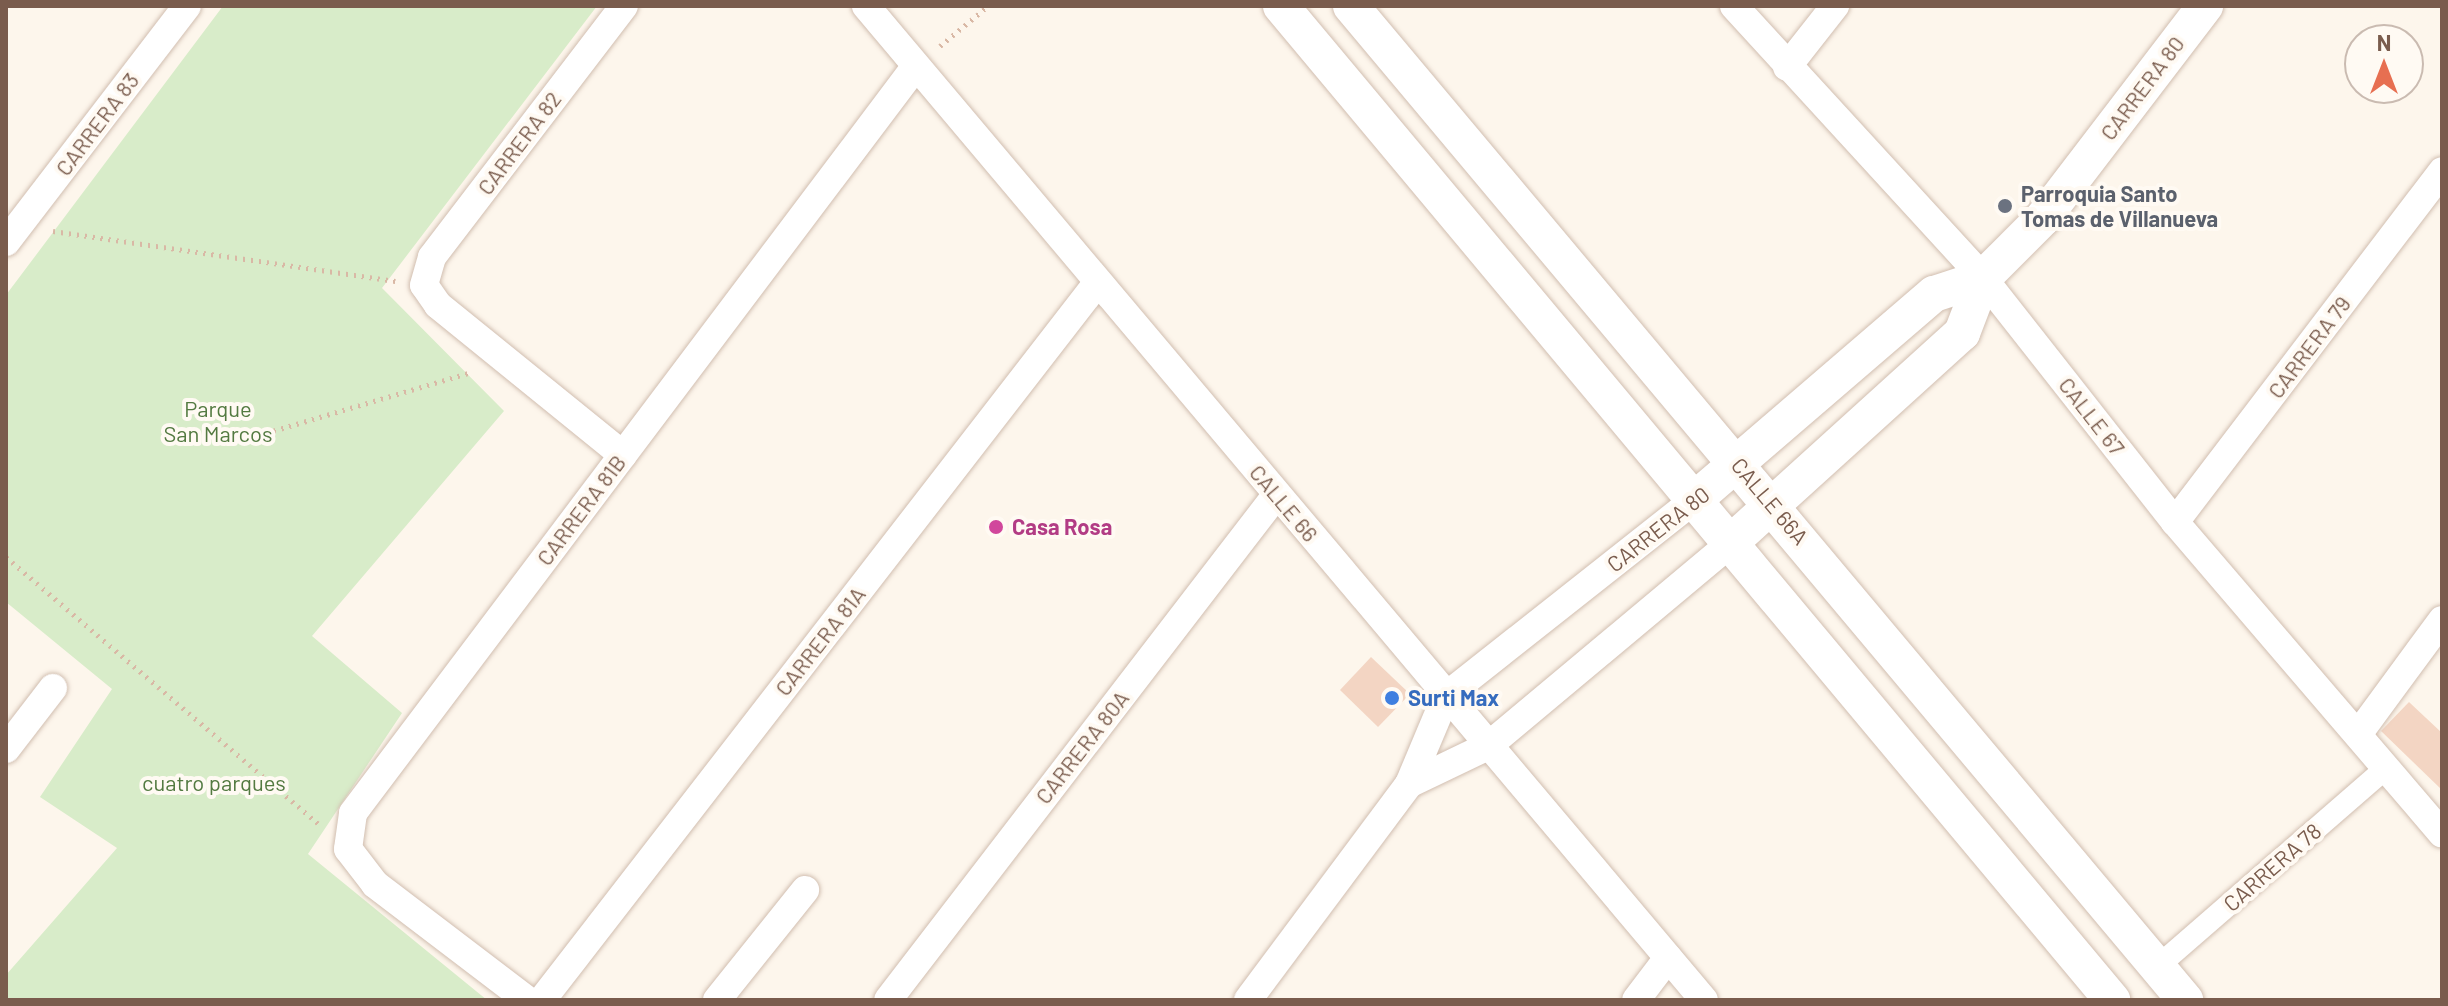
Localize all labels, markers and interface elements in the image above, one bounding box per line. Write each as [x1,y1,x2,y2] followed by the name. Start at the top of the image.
[2344,24,2424,104] north arrow
[2377,29,2391,55] text: N
[2094,31,2190,145] street label: CARRERA 80
[50,67,144,181] street label: CARRERA 83
[472,86,566,200] street label: CARRERA 82
[2021,180,2218,232] place label: Parroquia Santo Tomas de Villanueva
[1996,197,2014,215] marker: Parroquia Santo Tomas de Villanueva
[2262,291,2356,403] street label: CARRERA 79
[2054,372,2130,460] street label: CALLE 67
[163,395,273,446] park label: Parque San Marcos
[531,450,631,570] street label: CARRERA 81B
[1726,452,1814,550] street label: CALLE 66A
[1244,459,1324,547] street label: CALLE 66
[1601,481,1715,577] street label: CARRERA 80
[1012,514,1112,540] place label: Casa Rosa
[987,518,1005,536] marker: Casa Rosa
[769,581,871,701] street label: CARRERA 81A
[1030,685,1134,809] street label: CARRERA 80A
[1408,685,1499,711] place label: Surti Max
[1383,689,1401,707] marker: Surti Max
[142,770,286,796] park label: cuatro parques
[2218,817,2326,917] street label: CARRERA 78

